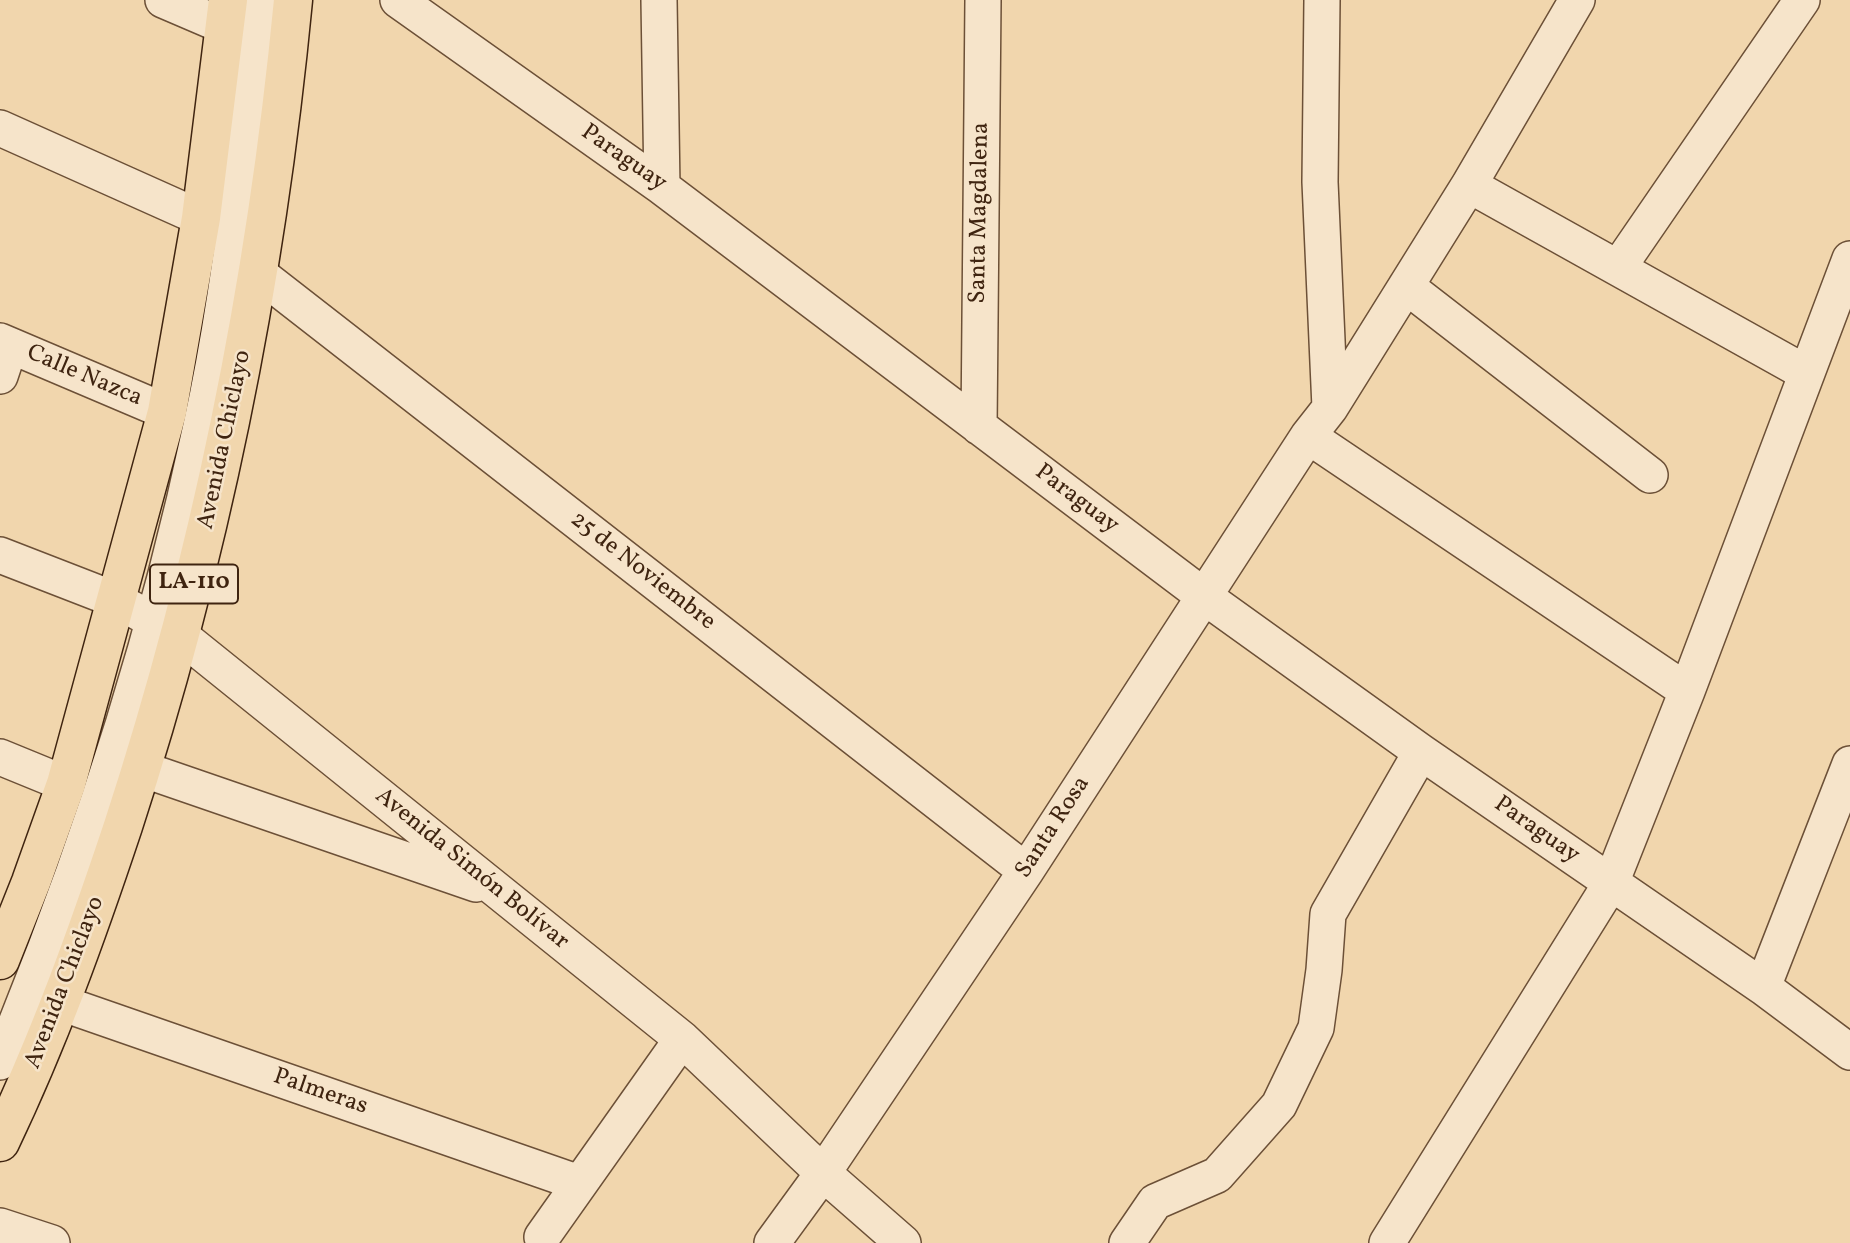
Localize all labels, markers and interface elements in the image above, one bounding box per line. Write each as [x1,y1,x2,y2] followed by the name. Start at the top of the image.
[575,119,671,199] street label: Paraguay
[965,122,997,304] street label: Santa Magdalena
[22,340,146,414] street label: Calle Nazca
[193,348,259,532] street label: Avenida Chiclayo
[1028,459,1124,541] street label: Paraguay
[564,506,720,638] street label: 25 de Noviembre
[150,564,238,604] road number: LA-110
[1010,772,1098,884] street label: Santa Rosa
[368,783,574,957] street label: Avenida Simón Bolívar
[1488,791,1584,871] street label: Paraguay
[20,893,112,1073] street label: Avenida Chiclayo
[269,1063,371,1123] street label: Palmeras

